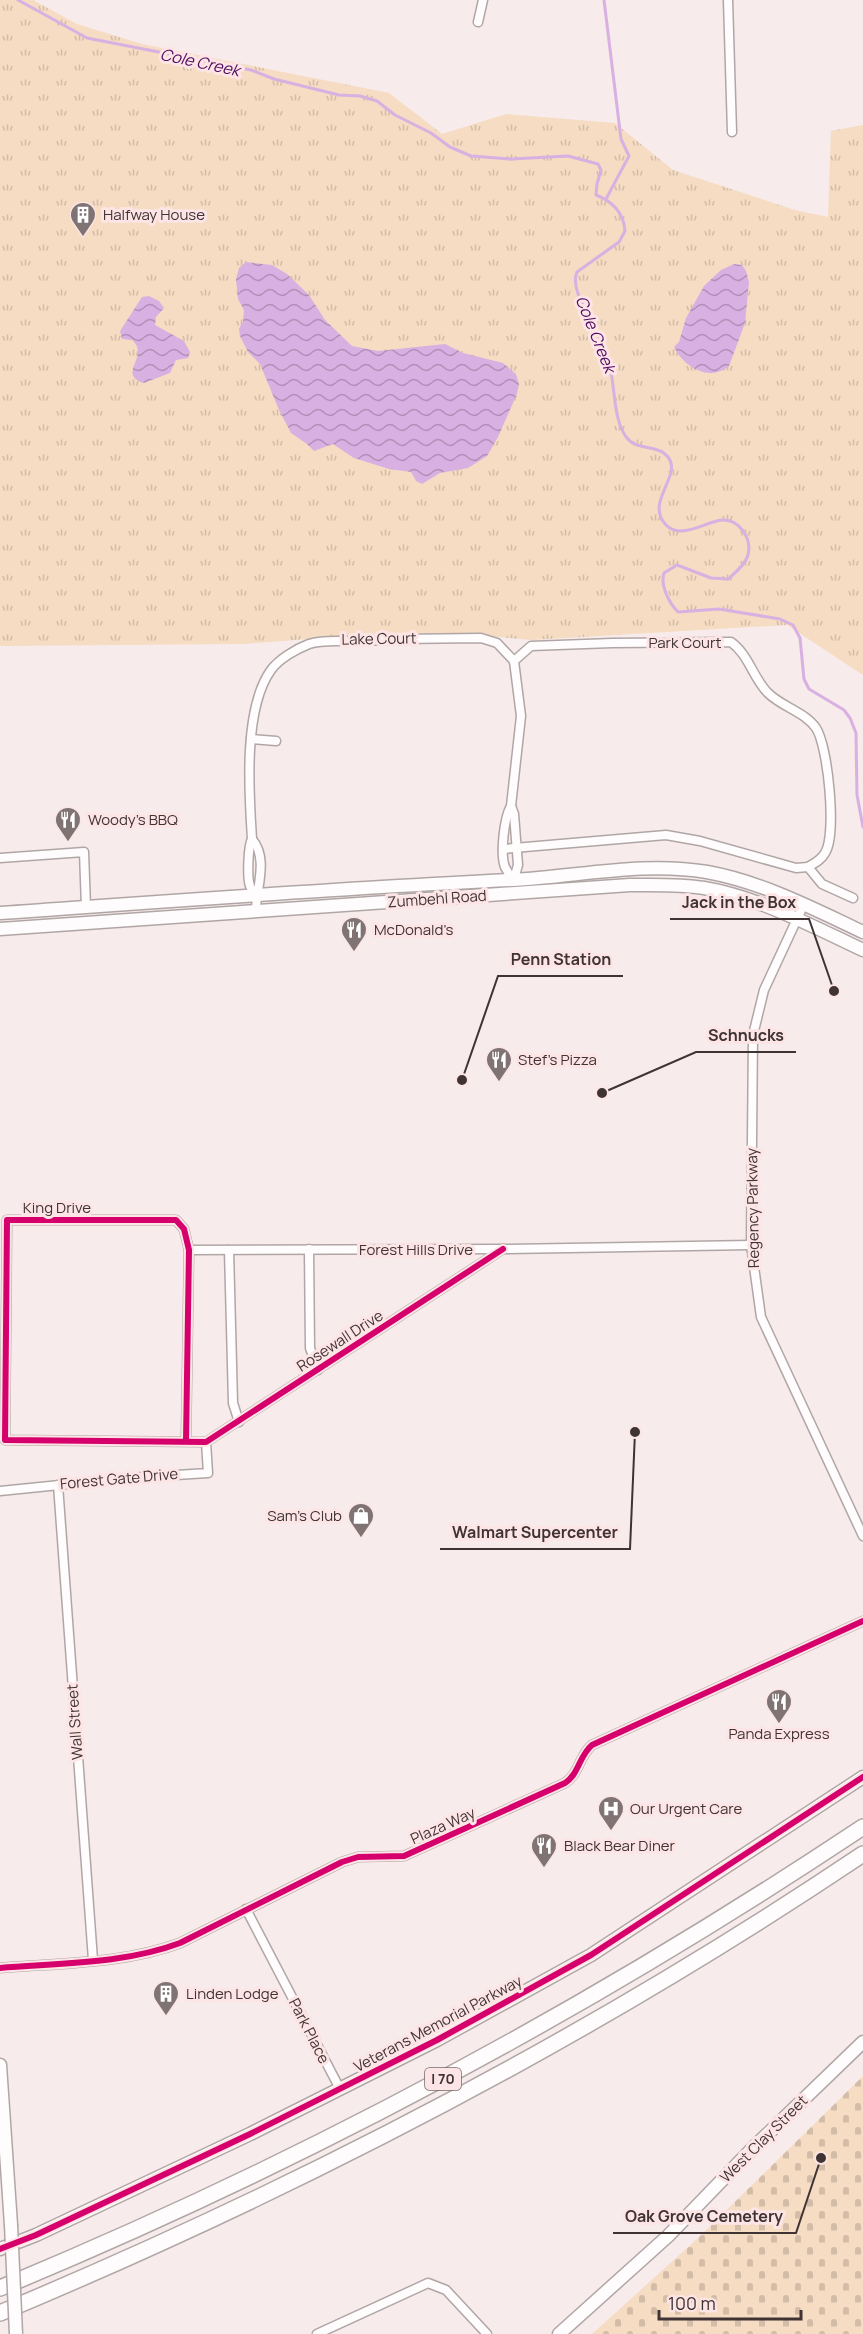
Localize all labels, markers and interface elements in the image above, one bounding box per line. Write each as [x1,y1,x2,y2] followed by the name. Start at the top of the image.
[158,43,244,82] water label: Cole Creek
[68,200,98,238] building icon: Halfway House
[103,204,205,225] place label: Halfway House
[571,292,622,378] water label: Cole Creek
[341,627,417,650] street label: Lake Court
[649,632,721,653] street label: Park Court
[53,805,83,843] restaurant icon: Woody's BBQ
[88,809,178,830] place label: Woody's BBQ
[387,885,487,912] street label: Zumbehl Road
[670,885,809,919] callout: Jack in the Box
[682,891,796,913] text: Jack in the Box
[339,915,369,953] restaurant icon: McDonald's
[374,919,453,940] place label: McDonald's
[498,942,623,976] callout: Penn Station
[511,948,611,970] text: Penn Station
[696,1018,796,1052] callout: Schnucks
[708,1024,784,1046] text: Schnucks
[484,1045,514,1083] restaurant icon: Stef's Pizza
[518,1049,597,1070] place label: Stef's Pizza
[741,1148,764,1268] street label: Regency Parkway
[23,1197,91,1218] street label: King Drive
[359,1239,473,1260] street label: Forest Hills Drive
[292,1305,387,1376] street label: Rosewall Drive
[59,1463,179,1494] street label: Forest Gate Drive
[346,1501,376,1539] shop icon: Sam's Club
[267,1505,342,1526] place label: Sam's Club
[440,1515,630,1549] callout: Walmart Supercenter
[452,1521,618,1543] text: Walmart Supercenter
[61,1684,88,1761] street label: Wall Street
[764,1687,794,1725] restaurant icon: Panda Express
[728,1723,830,1744] place label: Panda Express
[596,1794,626,1832] hospital icon: Our Urgent Care
[630,1798,742,1819] place label: Our Urgent Care
[407,1802,479,1849] street label: Plaza Way
[529,1831,559,1869] restaurant icon: Black Bear Diner
[564,1835,676,1856] place label: Black Bear Diner
[350,1970,526,2077] street label: Veterans Memorial Parkway
[151,1979,181,2017] building icon: Linden Lodge
[186,1983,279,2004] place label: Linden Lodge
[284,1995,335,2067] street label: Park Place
[425,2068,461,2090] road number: I 70
[715,2090,812,2187] street label: West Clay Street
[613,2199,796,2233] callout: Oak Grove Cemetery
[625,2205,783,2227] text: Oak Grove Cemetery
[659,2283,802,2321] scale bar
[668,2291,716,2315] text: 100 m

